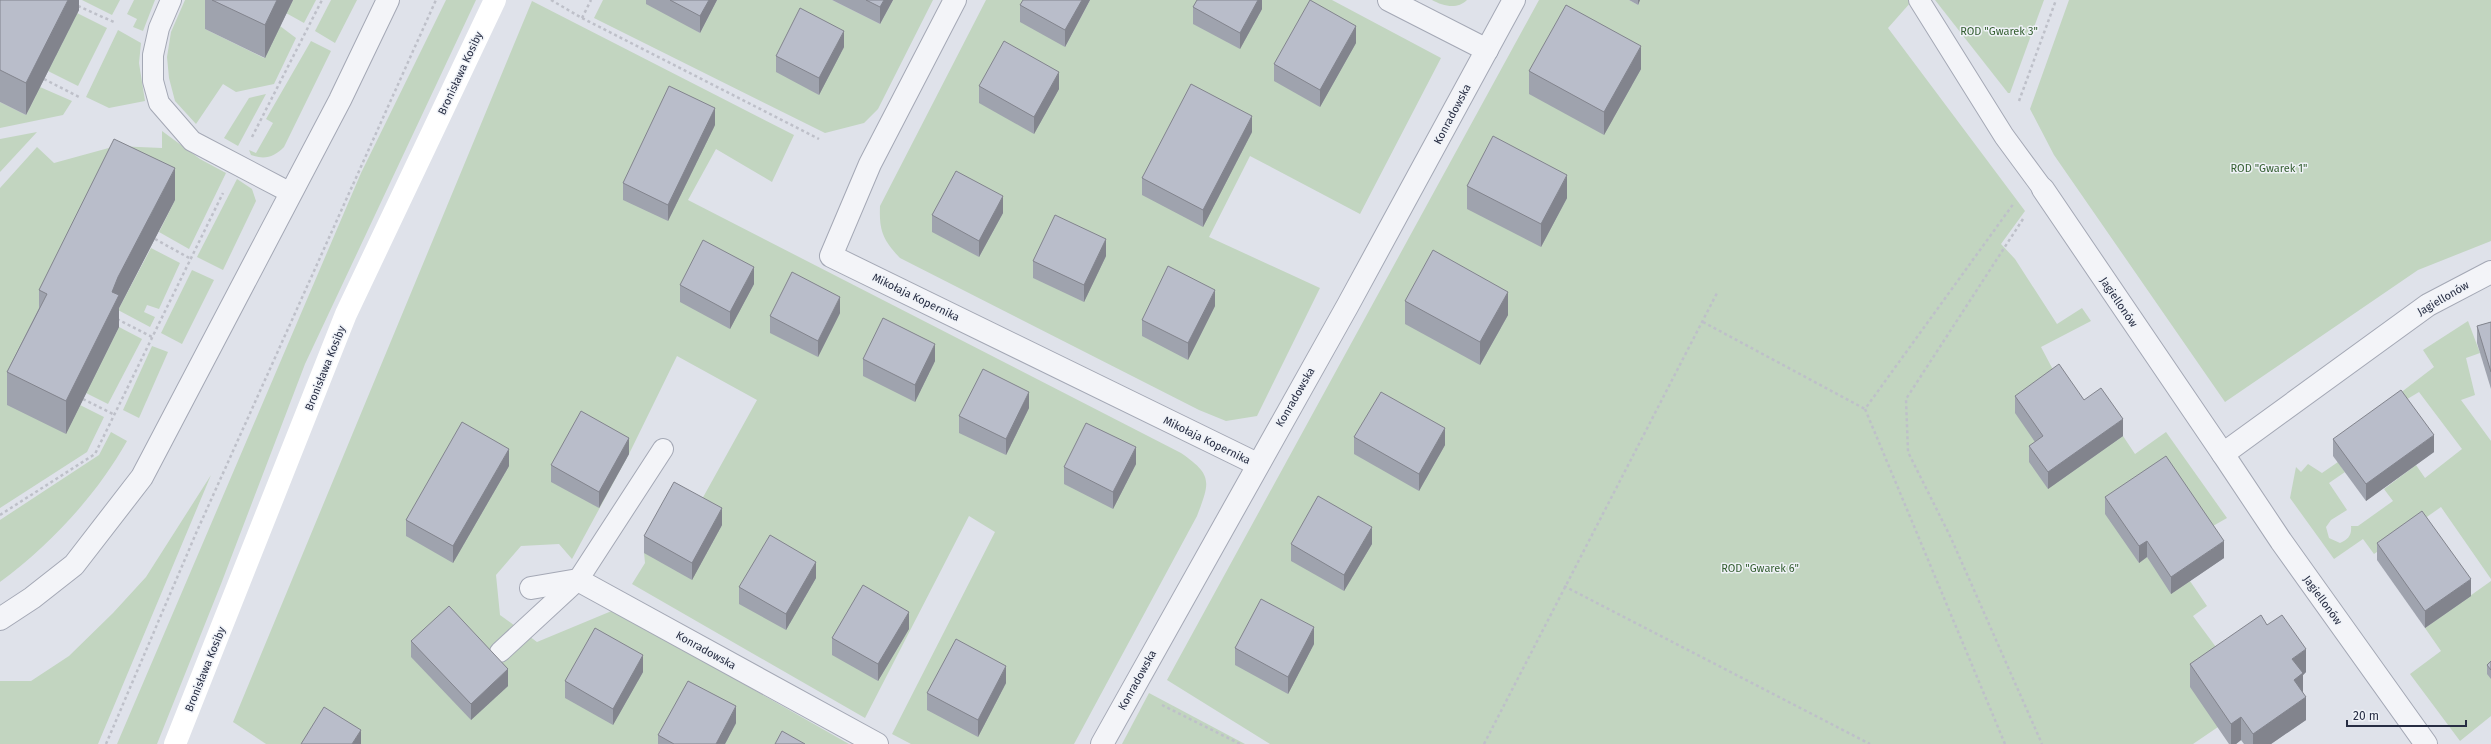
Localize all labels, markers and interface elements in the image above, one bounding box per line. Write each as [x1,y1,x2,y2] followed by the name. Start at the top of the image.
[1960,25,2038,38] park label: ROD "Gwarek 3"
[435,29,486,117] street label: Bronisława Kosiby
[1431,82,1474,147] street label: Konradowska
[2231,162,2307,175] park label: ROD "Gwarek 1"
[870,271,961,324] street label: Mikołaja Kopernika
[2097,275,2140,330] street label: Jagiellonów
[2415,278,2472,318] street label: Jagiellonów
[303,323,349,413] street label: Bronisława Kosiby
[1273,365,1318,429] street label: Konradowska
[1161,414,1252,467] street label: Mikołaja Kopernika
[1721,562,1799,575] park label: ROD "Gwarek 6"
[2300,573,2345,628] street label: Jagiellonów
[183,624,229,714] street label: Bronisława Kosiby
[674,629,738,672] street label: Konradowska
[1116,648,1159,712] street label: Konradowska
[2347,702,2466,728] scale bar
[2353,709,2379,723] text: 20 m

